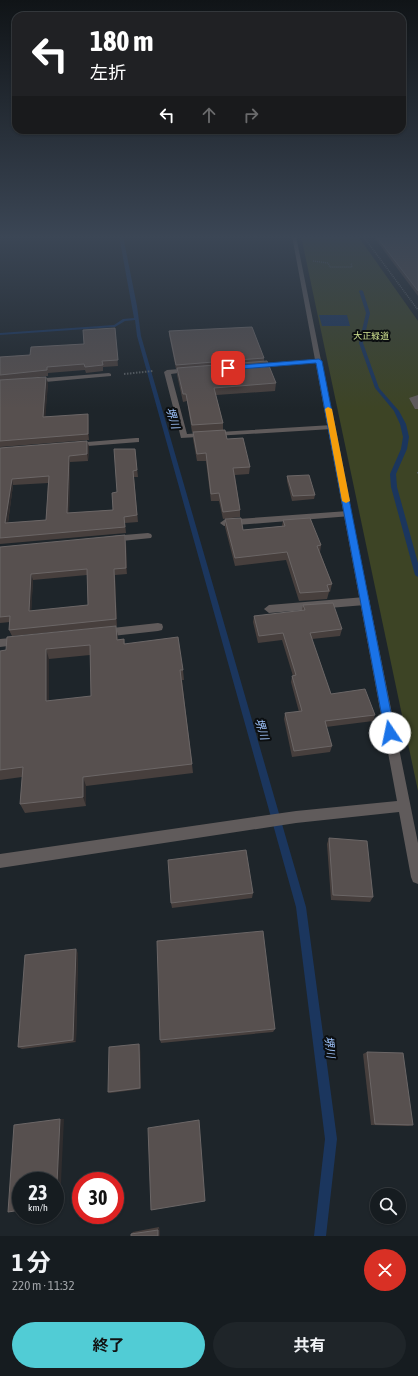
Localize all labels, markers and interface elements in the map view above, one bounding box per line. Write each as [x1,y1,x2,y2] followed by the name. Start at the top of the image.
[90,25,153,57] text: 180 m
[24,28,76,80] icon: left
[90,62,126,83] text: 左折
[156,104,178,126] icon: left
[198,104,220,126] icon: ahead
[240,104,262,126] icon: right
[353,331,389,341] park label: 大正緑道
[211,351,245,385] pin
[217,357,239,379] icon: arrive
[164,406,182,431] water label: 堺川
[369,712,411,754] position arrow
[253,717,271,742] water label: 堺川
[323,1035,337,1060] water label: 堺川
[72,1172,124,1224] speed limit sign: 30
[29,1181,47,1204] text: 23
[370,1188,406,1224] map controls
[370,1188,406,1224] button: search
[28,1202,48,1213] text: km/h
[12,1249,51,1276] text: 1 分
[364,1249,406,1291] button: close
[12,1278,75,1293] text: 220 m · 11:32
[12,1322,205,1368] button: 終了
[213,1322,406,1368] button: 共有

